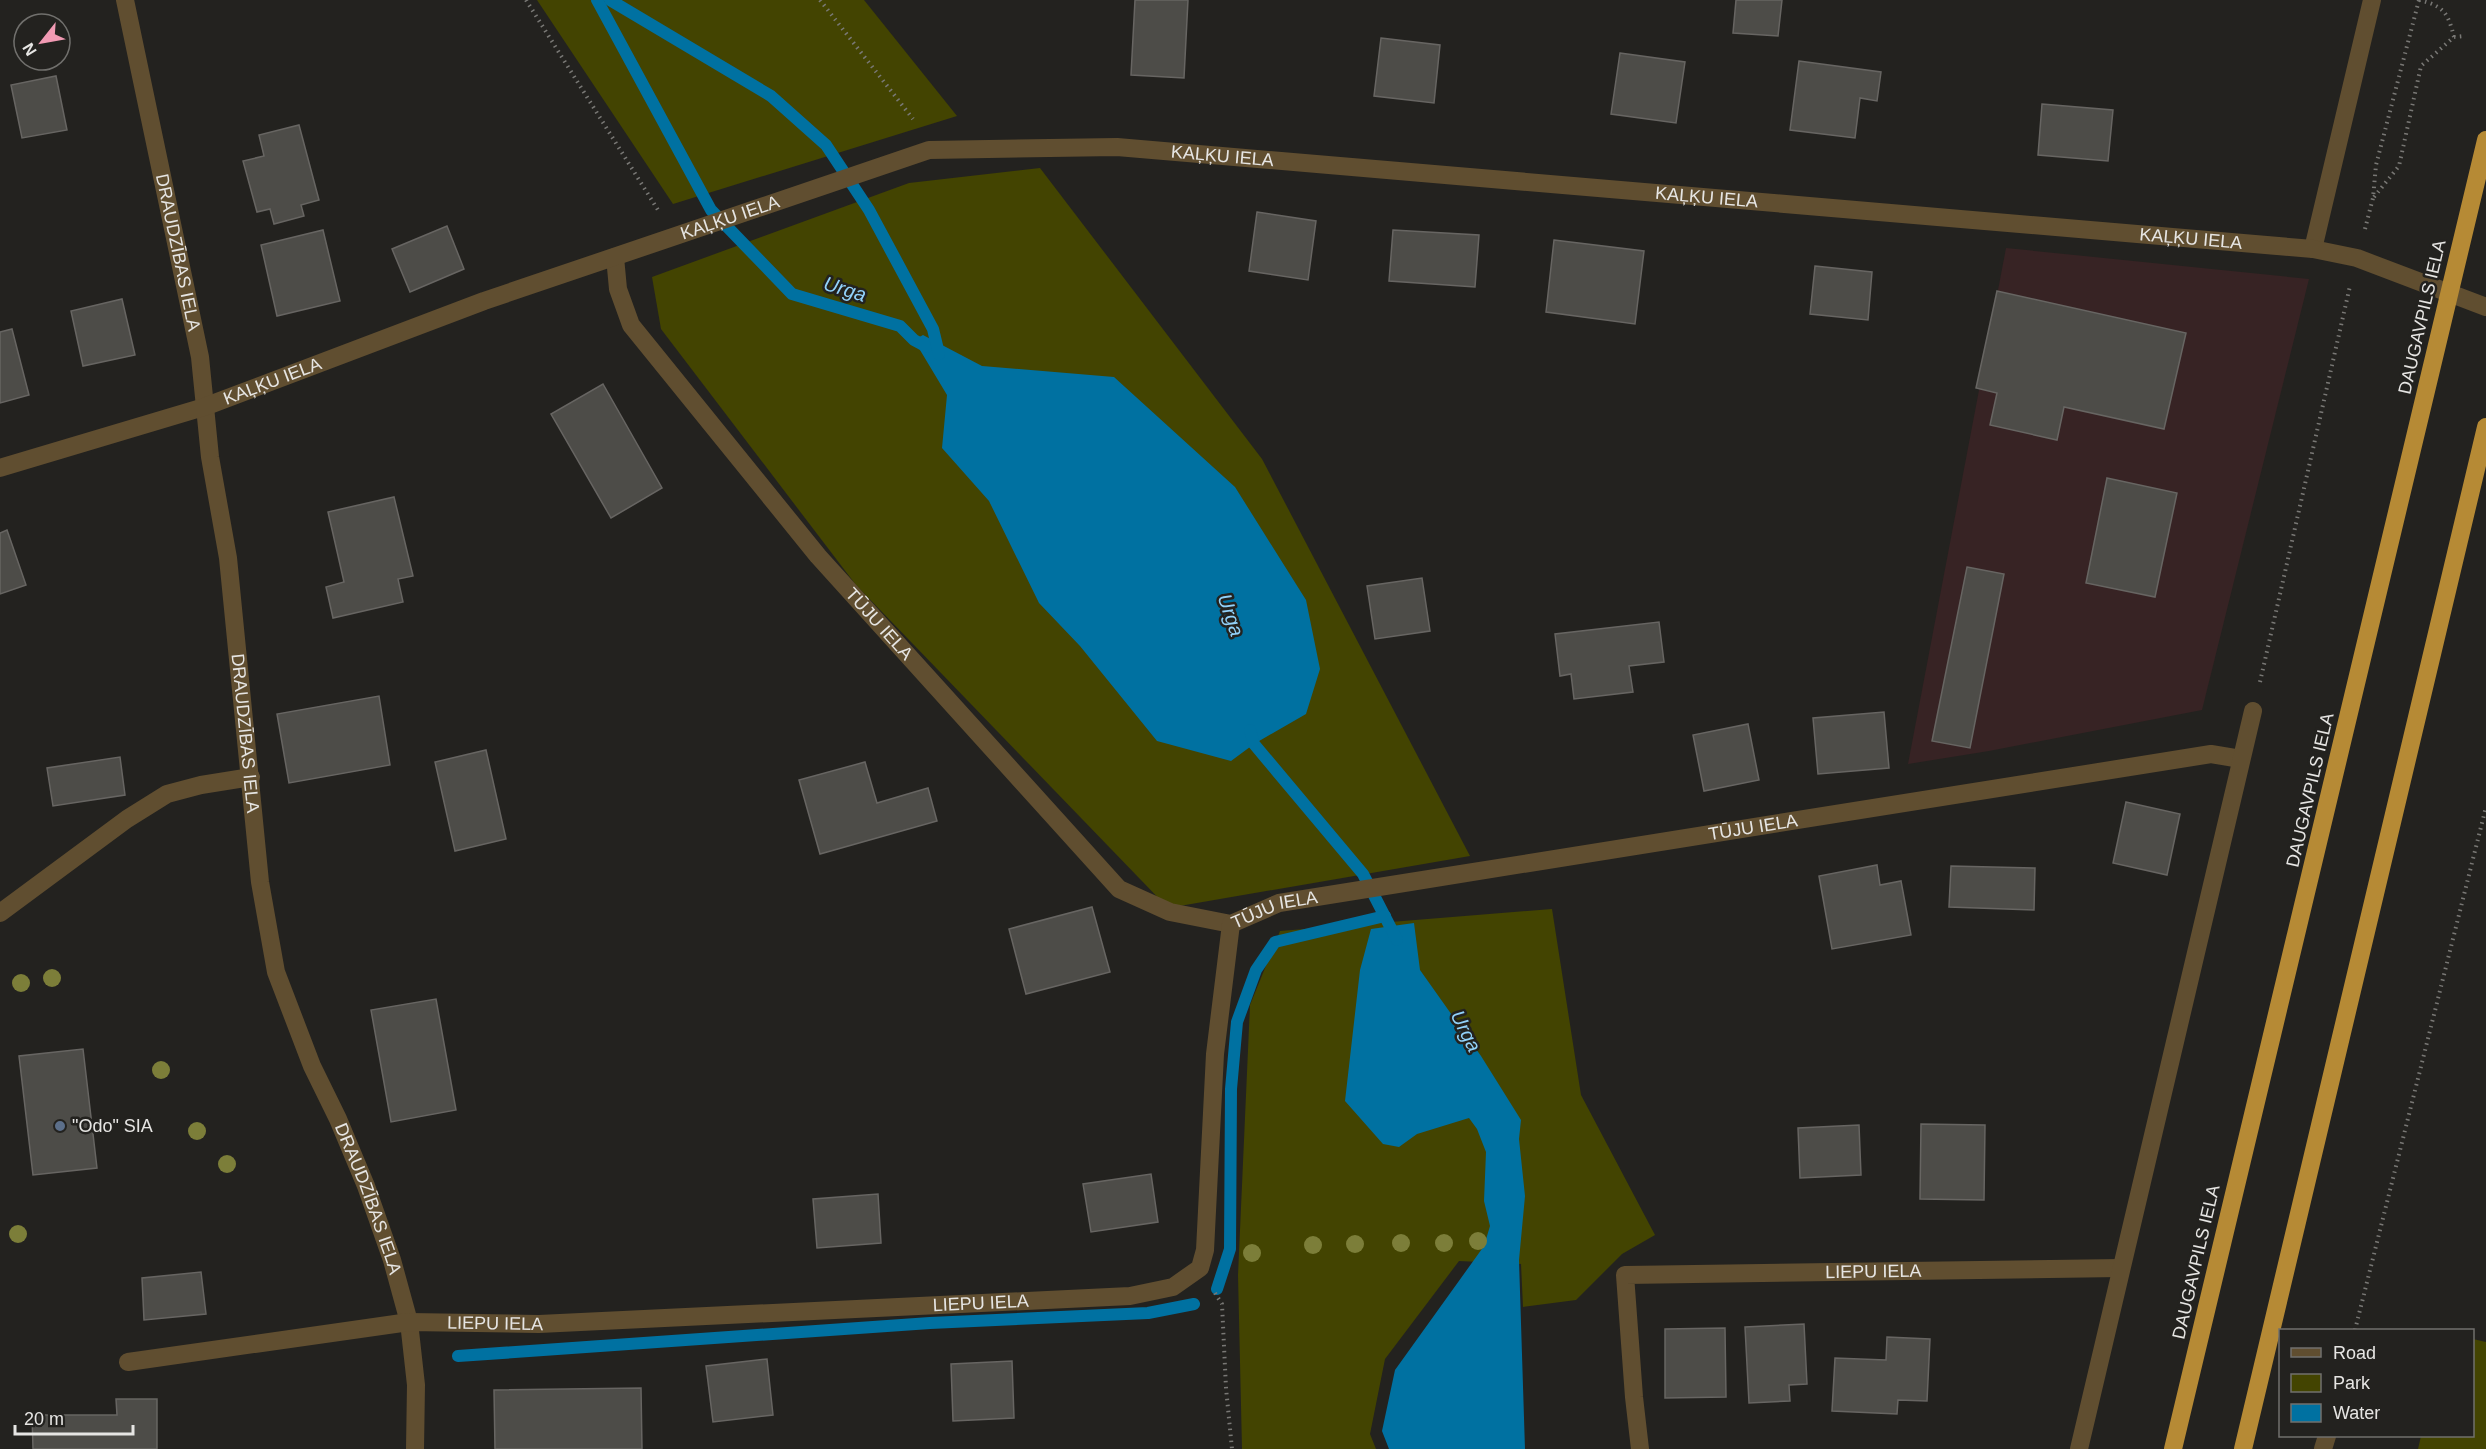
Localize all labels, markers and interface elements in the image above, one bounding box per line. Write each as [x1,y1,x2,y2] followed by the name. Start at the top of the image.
[12,12,72,72] north arrow
[19,40,40,59] text: N
[1170,142,1275,170] street label: KAĻĶU IELA
[152,172,204,333] street label: DRAUDZĪBAS IELA
[1654,183,1759,212] street label: KAĻĶU IELA
[678,192,782,244] street label: KAĻĶU IELA
[2139,224,2243,253] street label: KAĻĶU IELA
[2395,238,2449,396] street label: DAUGAVPILS IELA
[821,272,869,306] water label: Urga
[221,354,324,409] street label: KAĻĶU IELA
[842,584,917,664] street label: TŪJU IELA
[1214,591,1248,639] water label: Urga
[227,653,263,814] street label: DRAUDZĪBAS IELA
[2283,711,2337,869] street label: DAUGAVPILS IELA
[1707,810,1799,844] street label: TŪJU IELA
[1228,887,1319,933] street label: TŪJU IELA
[1446,1007,1486,1055] water label: Urga
[72,1116,153,1136] place label: "Odo" SIA
[53,1119,67,1133] marker: "Odo" SIA
[331,1120,405,1277] street label: DRAUDZĪBAS IELA
[2169,1183,2223,1341] street label: DAUGAVPILS IELA
[1825,1261,1922,1282] street label: LIEPU IELA
[932,1291,1029,1315] street label: LIEPU IELA
[447,1313,543,1334] street label: LIEPU IELA
[2279,1329,2474,1437] legend
[2333,1343,2376,1363] text: Road
[2333,1373,2371,1393] text: Park
[15,1398,134,1436] scale bar
[2333,1403,2380,1423] text: Water
[24,1409,64,1429] text: 20 m

